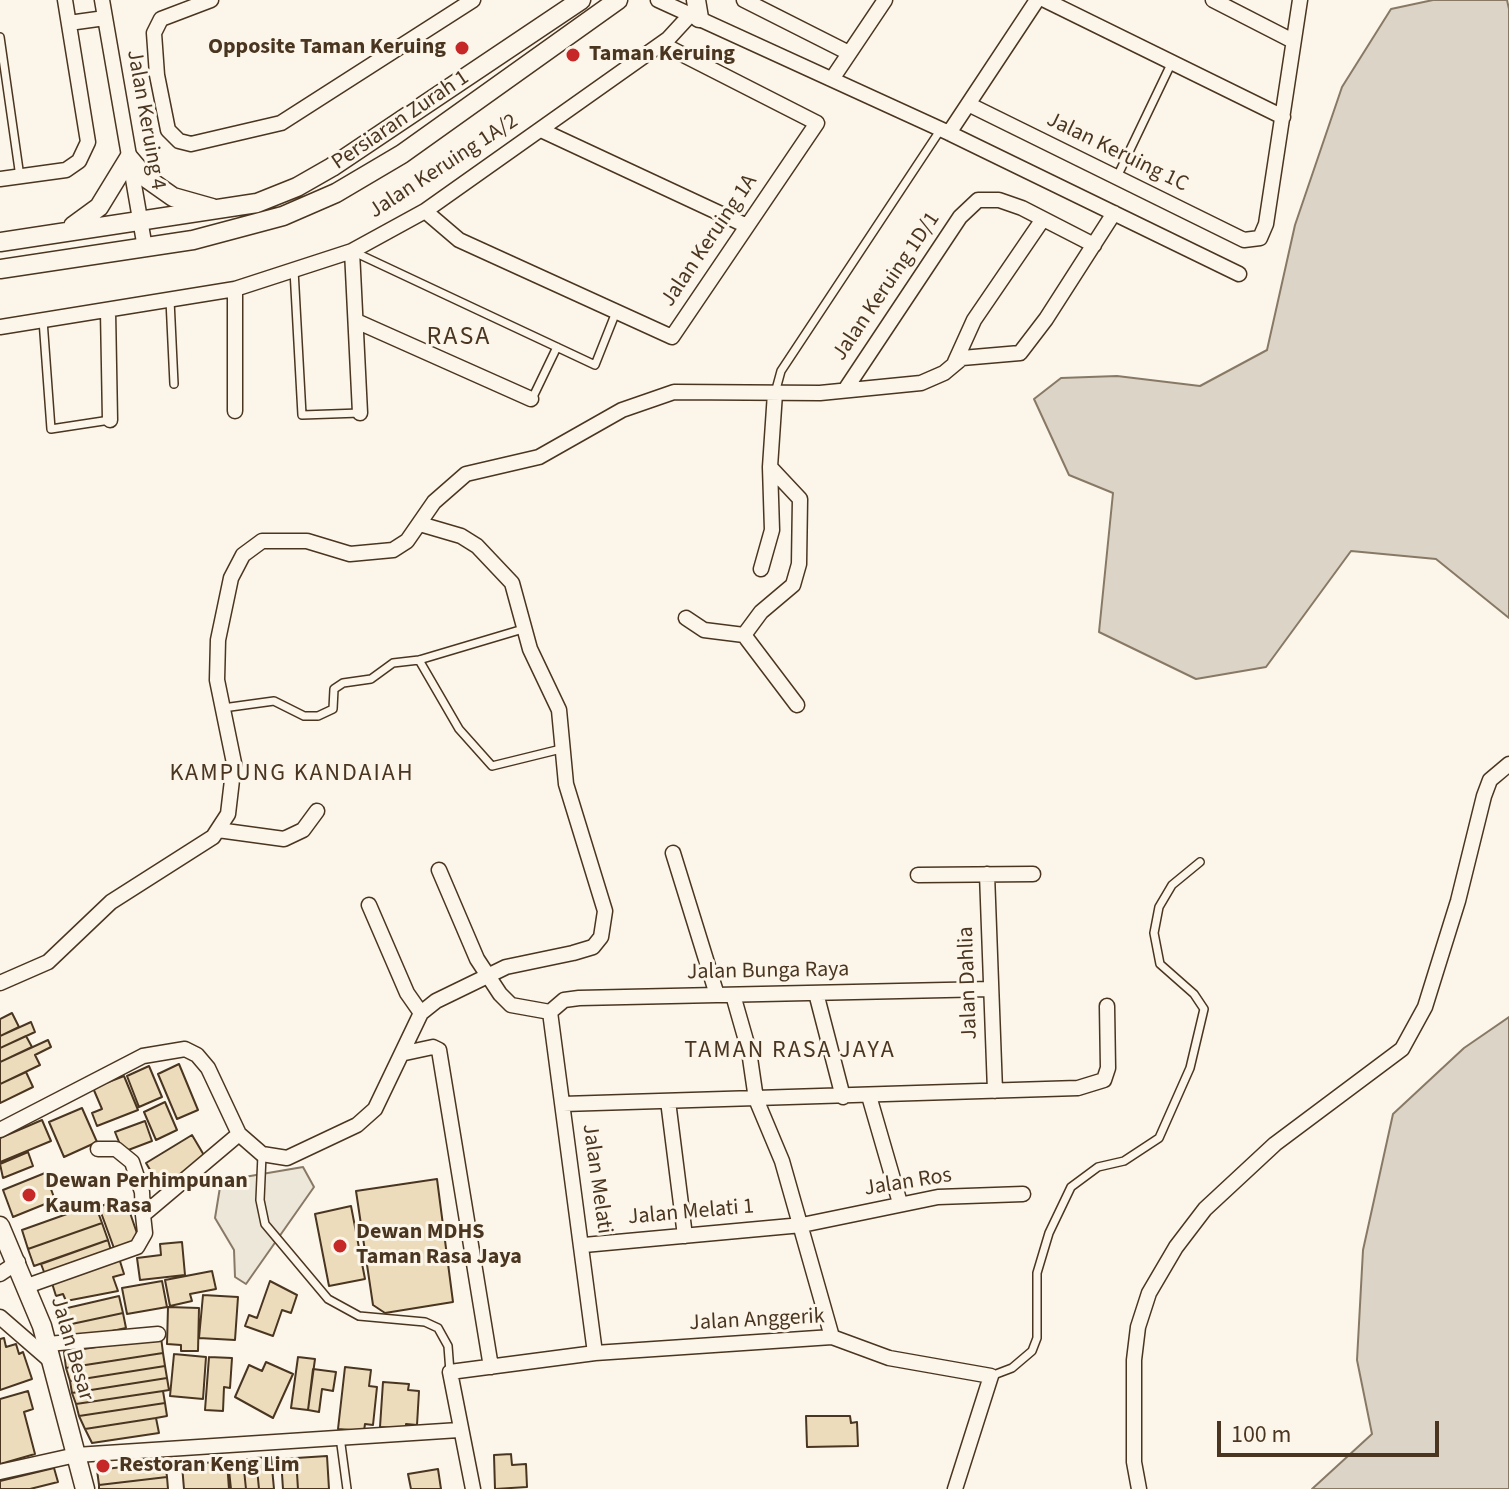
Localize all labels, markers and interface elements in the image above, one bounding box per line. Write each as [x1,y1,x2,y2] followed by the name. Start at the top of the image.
[208,35,446,61] place label: Opposite Taman Keruing
[453,39,471,57] marker: Opposite Taman Keruing
[589,42,735,68] place label: Taman Keruing
[564,46,582,64] marker: Taman Keruing
[120,48,170,192] street label: Jalan Keruing 4
[327,65,475,177] street label: Persiaran Zurah 1
[1042,107,1192,199] street label: Jalan Keruing 1C
[365,109,523,225] street label: Jalan Keruing 1A/2
[656,170,764,312] street label: Jalan Keruing 1A
[828,208,946,366] street label: Jalan Keruing 1D/1
[427,322,491,354] district label: RASA
[169,761,415,789] district label: KAMPUNG KANDAIAH
[954,926,984,1040] street label: Jalan Dahlia
[687,957,849,987] street label: Jalan Bunga Raya
[684,1038,896,1066] district label: TAMAN RASA JAYA
[575,1122,617,1236] street label: Jalan Melati
[862,1163,954,1203] street label: Jalan Ros
[45,1169,248,1220] place label: Dewan Perhimpunan Kaum Rasa
[20,1186,38,1204] marker: Dewan Perhimpunan Kaum Rasa
[627,1194,755,1232] street label: Jalan Melati 1
[356,1220,522,1272] place label: Dewan MDHS Taman Rasa Jaya
[331,1237,349,1255] marker: Dewan MDHS Taman Rasa Jaya
[44,1294,98,1404] street label: Jalan Besar
[689,1304,825,1338] street label: Jalan Anggerik
[1221,1405,1443,1455] scale bar
[1231,1417,1291,1452] text: 100 m
[119,1453,300,1479] place label: Restoran Keng Lim
[94,1457,112,1475] marker: Restoran Keng Lim

